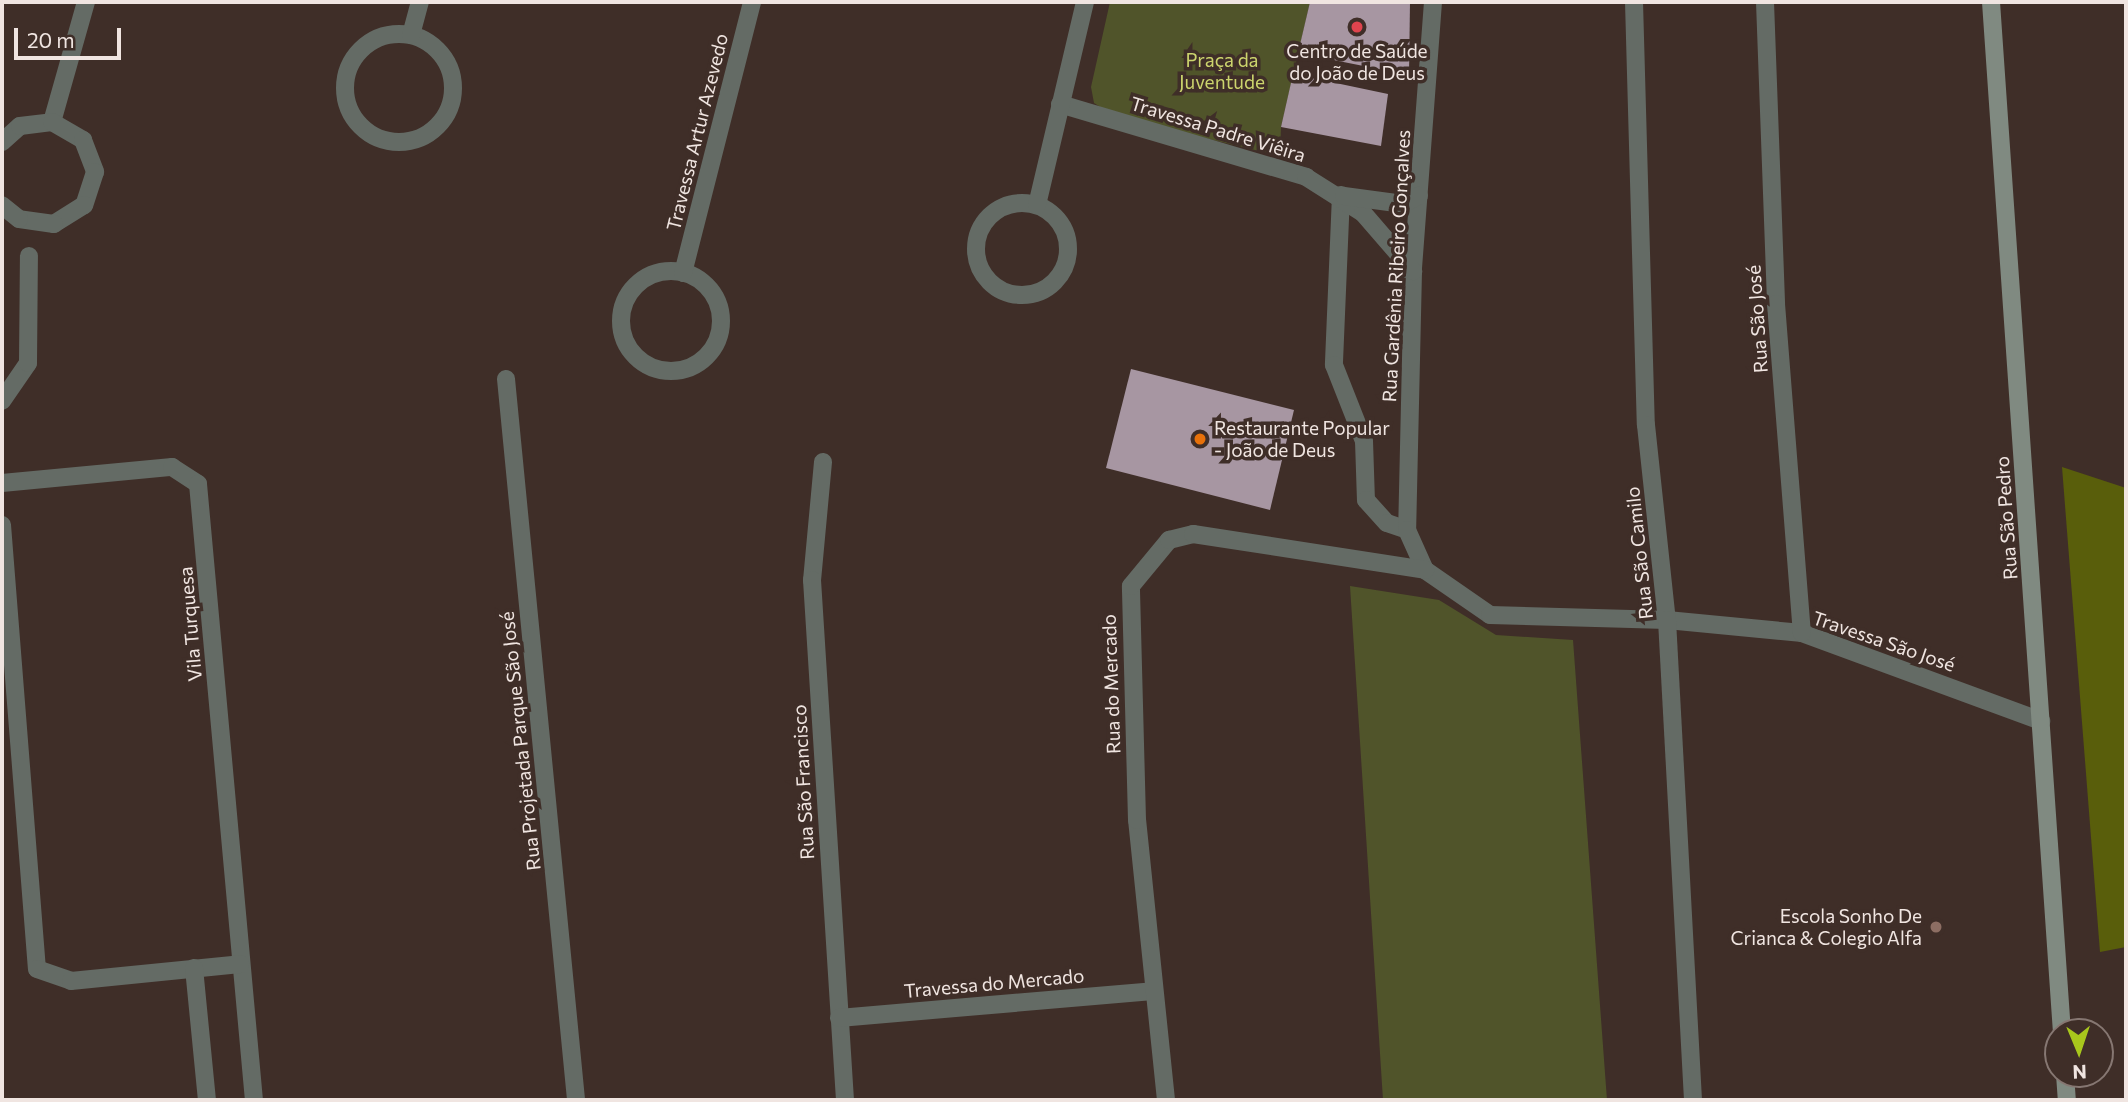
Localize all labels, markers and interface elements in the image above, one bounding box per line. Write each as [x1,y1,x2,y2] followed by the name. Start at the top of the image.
[18,14,124,58] scale bar
[1347,17,1367,37] marker: Centro de Saúde do João de Deus
[27,27,75,52] text: 20 m
[661,31,733,233] street label: Travessa Artur Azevedo
[1286,40,1428,84] place label: Centro de Saúde do João de Deus
[1179,49,1265,93] park label: Praça da Juventude
[1128,92,1308,166] street label: Travessa Padre Viêira
[1377,129,1415,403] street label: Rua Gardênia Ribeiro Gonçalves
[1742,264,1772,374] street label: Rua São José
[1214,417,1390,461] place label: Restaurante Popular - João de Deus
[1192,431,1208,447] marker: Restaurante Popular - João de Deus
[1990,455,2022,581] street label: Rua São Pedro
[1621,485,1657,621] street label: Rua São Camilo
[174,566,206,682] street label: Vila Turquesa
[1810,606,1958,676] street label: Travessa São José
[495,610,545,872] street label: Rua Projetada Parque São José
[1097,614,1125,754] street label: Rua do Mercado
[788,704,818,860] street label: Rua São Francisco
[1731,905,1922,949] place label: Escola Sonho De Crianca & Colegio Alfa
[1928,919,1944,935] marker: Escola Sonho De Crianca & Colegio Alfa
[903,964,1085,1002] street label: Travessa do Mercado
[2044,1018,2114,1088] north arrow
[2072,1061,2087,1084] text: N

